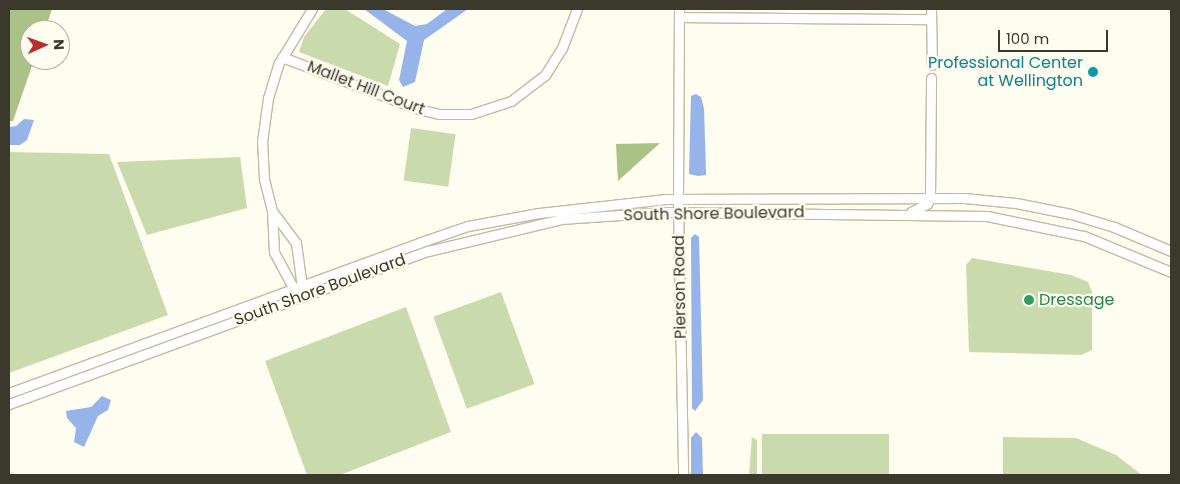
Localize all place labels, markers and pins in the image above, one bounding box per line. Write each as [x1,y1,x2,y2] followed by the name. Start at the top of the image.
[928,53,1083,91] place label: Professional Center at Wellington
[1087,66,1099,78] marker: Professional Center at Wellington
[1039,290,1114,310] place label: Dressage
[1023,294,1035,306] marker: Dressage

